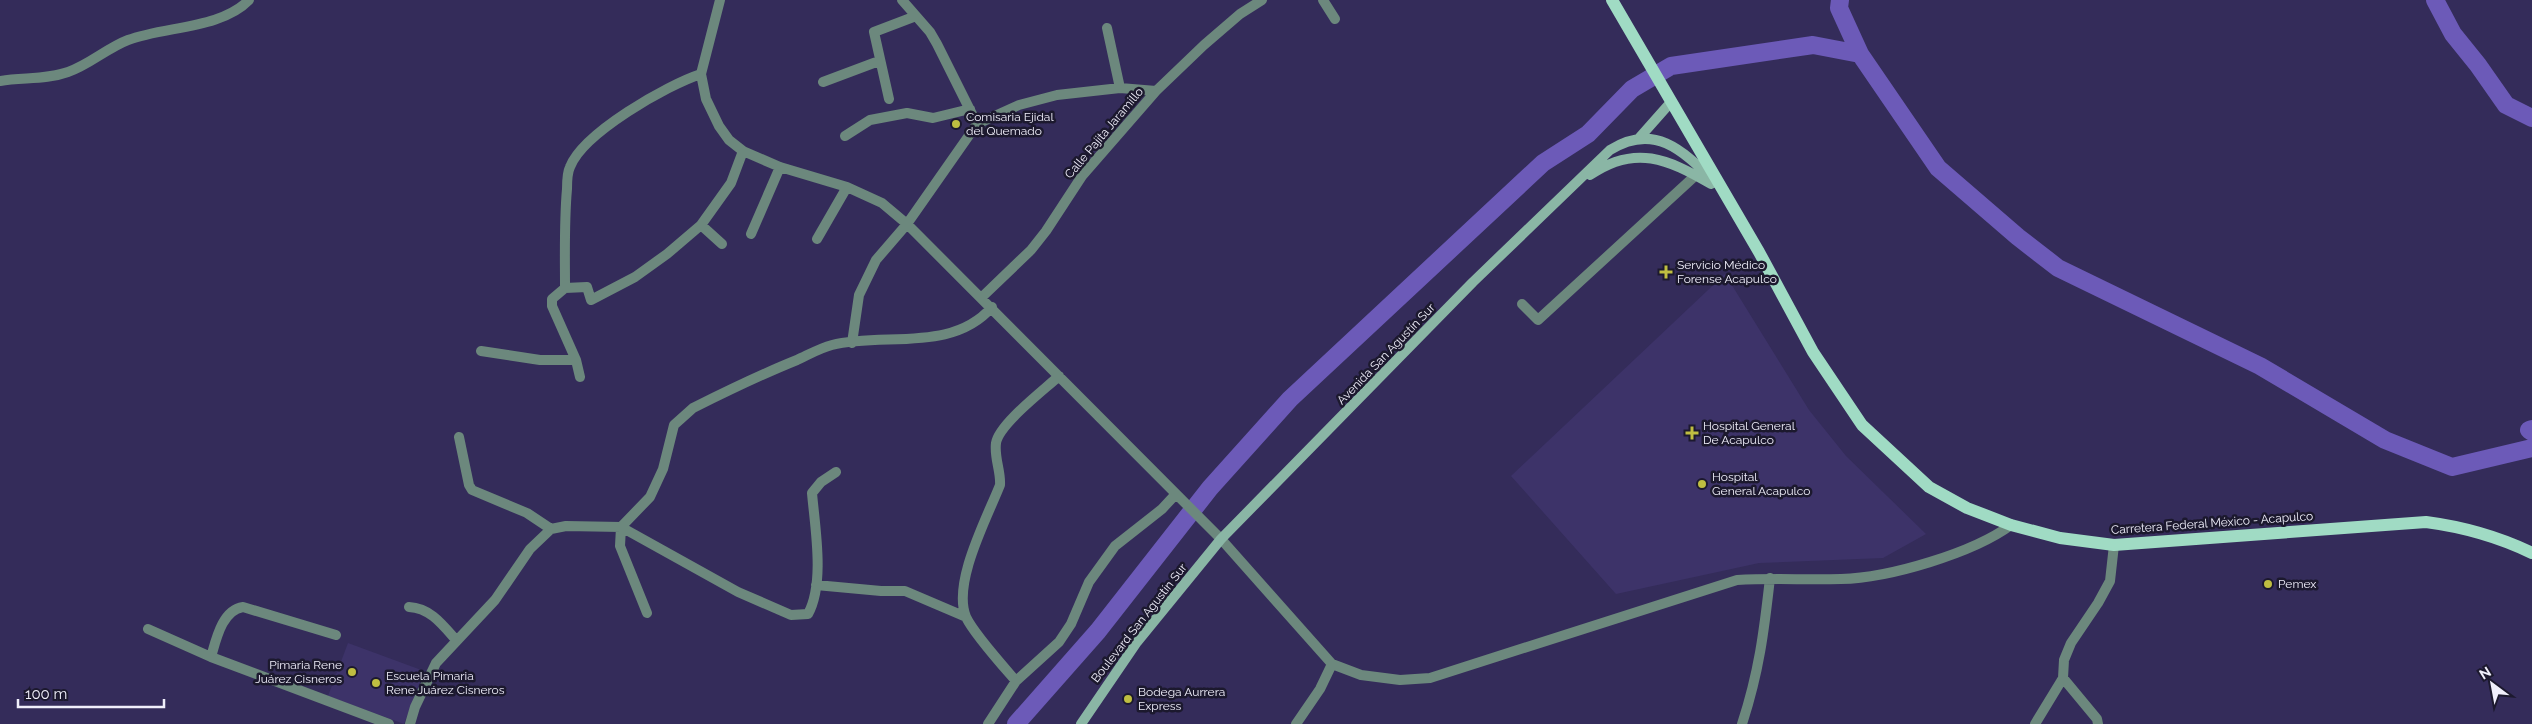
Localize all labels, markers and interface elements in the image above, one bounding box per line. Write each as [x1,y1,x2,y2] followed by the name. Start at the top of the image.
[1062,85,1146,181] street label: Calle Pajita Jaramillo
[966,110,1054,138] place label: Comisaria Ejidal del Quemado
[950,118,962,130] marker: Comisaria Ejidal del Quemado
[1677,258,1777,286] place label: Servicio Médico Forense Acapulco
[1659,265,1673,279] marker: Servicio Médico Forense Acapulco
[1334,300,1438,407] street label: Avenida San Agustín Sur
[1703,419,1796,447] place label: Hospital General De Acapulco
[1685,426,1699,440] marker: Hospital General De Acapulco
[1712,470,1811,498] place label: Hospital General Acapulco
[1696,478,1708,490] marker: Hospital General Acapulco
[2110,509,2314,537] street label: Carretera Federal México - Acapulco
[1088,560,1190,685] street label: Boulevard San Agustín Sur
[2278,577,2316,591] place label: Pemex
[2262,578,2274,590] marker: Pemex
[255,658,342,686] place label: Pimaria Rene Juárez Cisneros
[2467,659,2517,709] north arrow
[2476,663,2494,683] text: N
[346,666,358,678] marker: Pimaria Rene Juárez Cisneros
[386,669,505,697] place label: Escuela Pimaria Rene Juárez Cisneros
[18,676,164,708] scale bar
[370,677,382,689] marker: Escuela Pimaria Rene Juárez Cisneros
[25,685,67,703] text: 100 m
[1138,685,1225,713] place label: Bodega Aurrera Express
[1122,693,1134,705] marker: Bodega Aurrera Express

